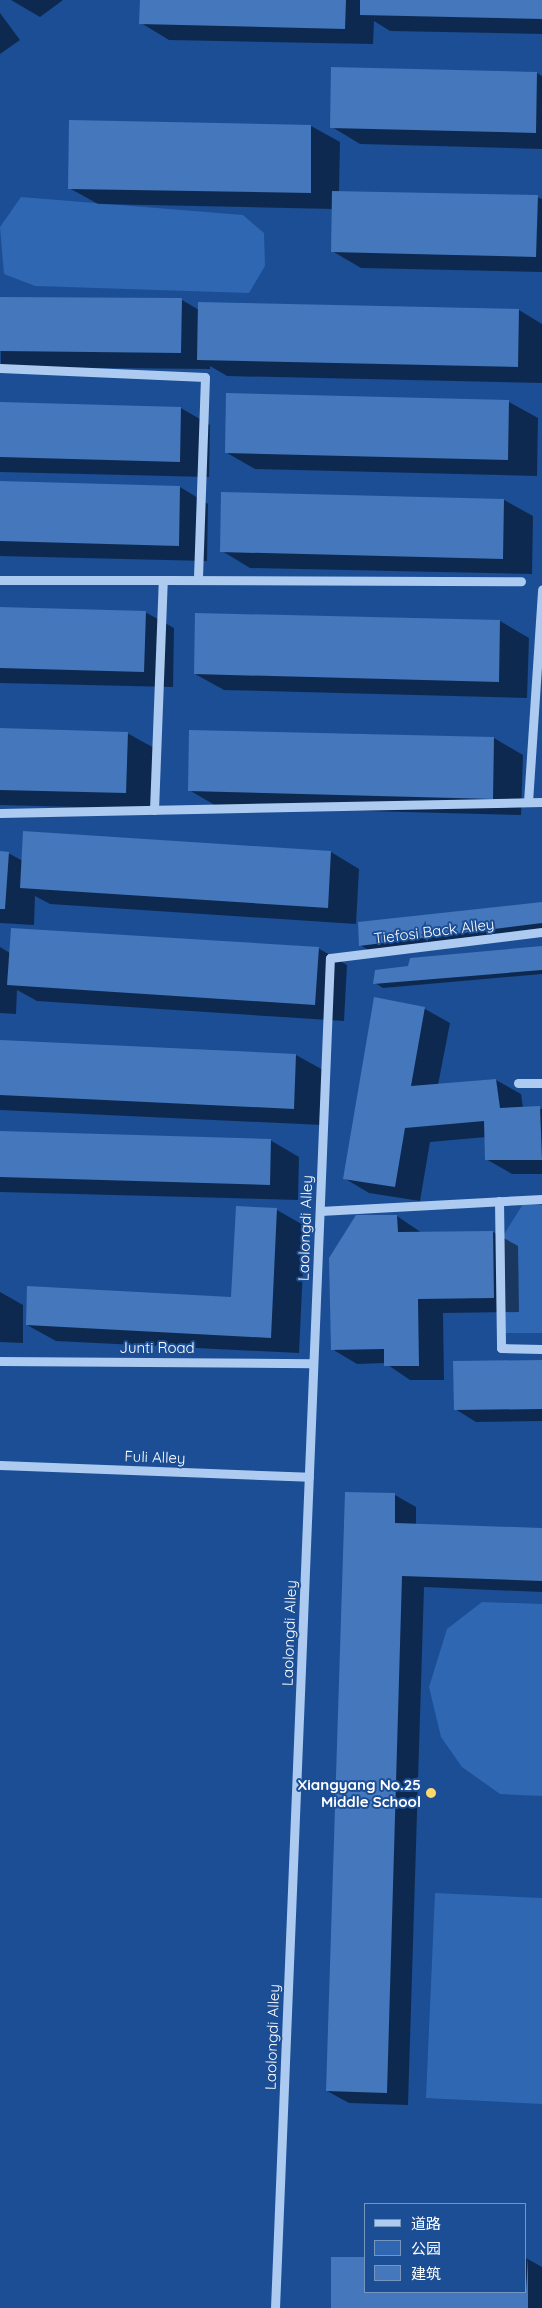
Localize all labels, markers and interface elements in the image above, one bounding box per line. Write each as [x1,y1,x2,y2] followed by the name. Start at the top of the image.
[373,915,495,947] street label: Tiefosi Back Alley
[294,1175,316,1281] street label: Laolongdi Alley
[119,1339,195,1357] street label: Junti Road
[124,1447,186,1467] street label: Fuli Alley
[278,1580,300,1686] street label: Laolongdi Alley
[297,1775,421,1810] place label: Xiangyang No.25 Middle School
[425,1787,437,1799] marker: Xiangyang No.25 Middle School
[261,1984,283,2090] street label: Laolongdi Alley
[364,2203,527,2293] legend
[411,2214,441,2233] text: 道路
[411,2239,441,2258] text: 公园
[411,2264,441,2283] text: 建筑

